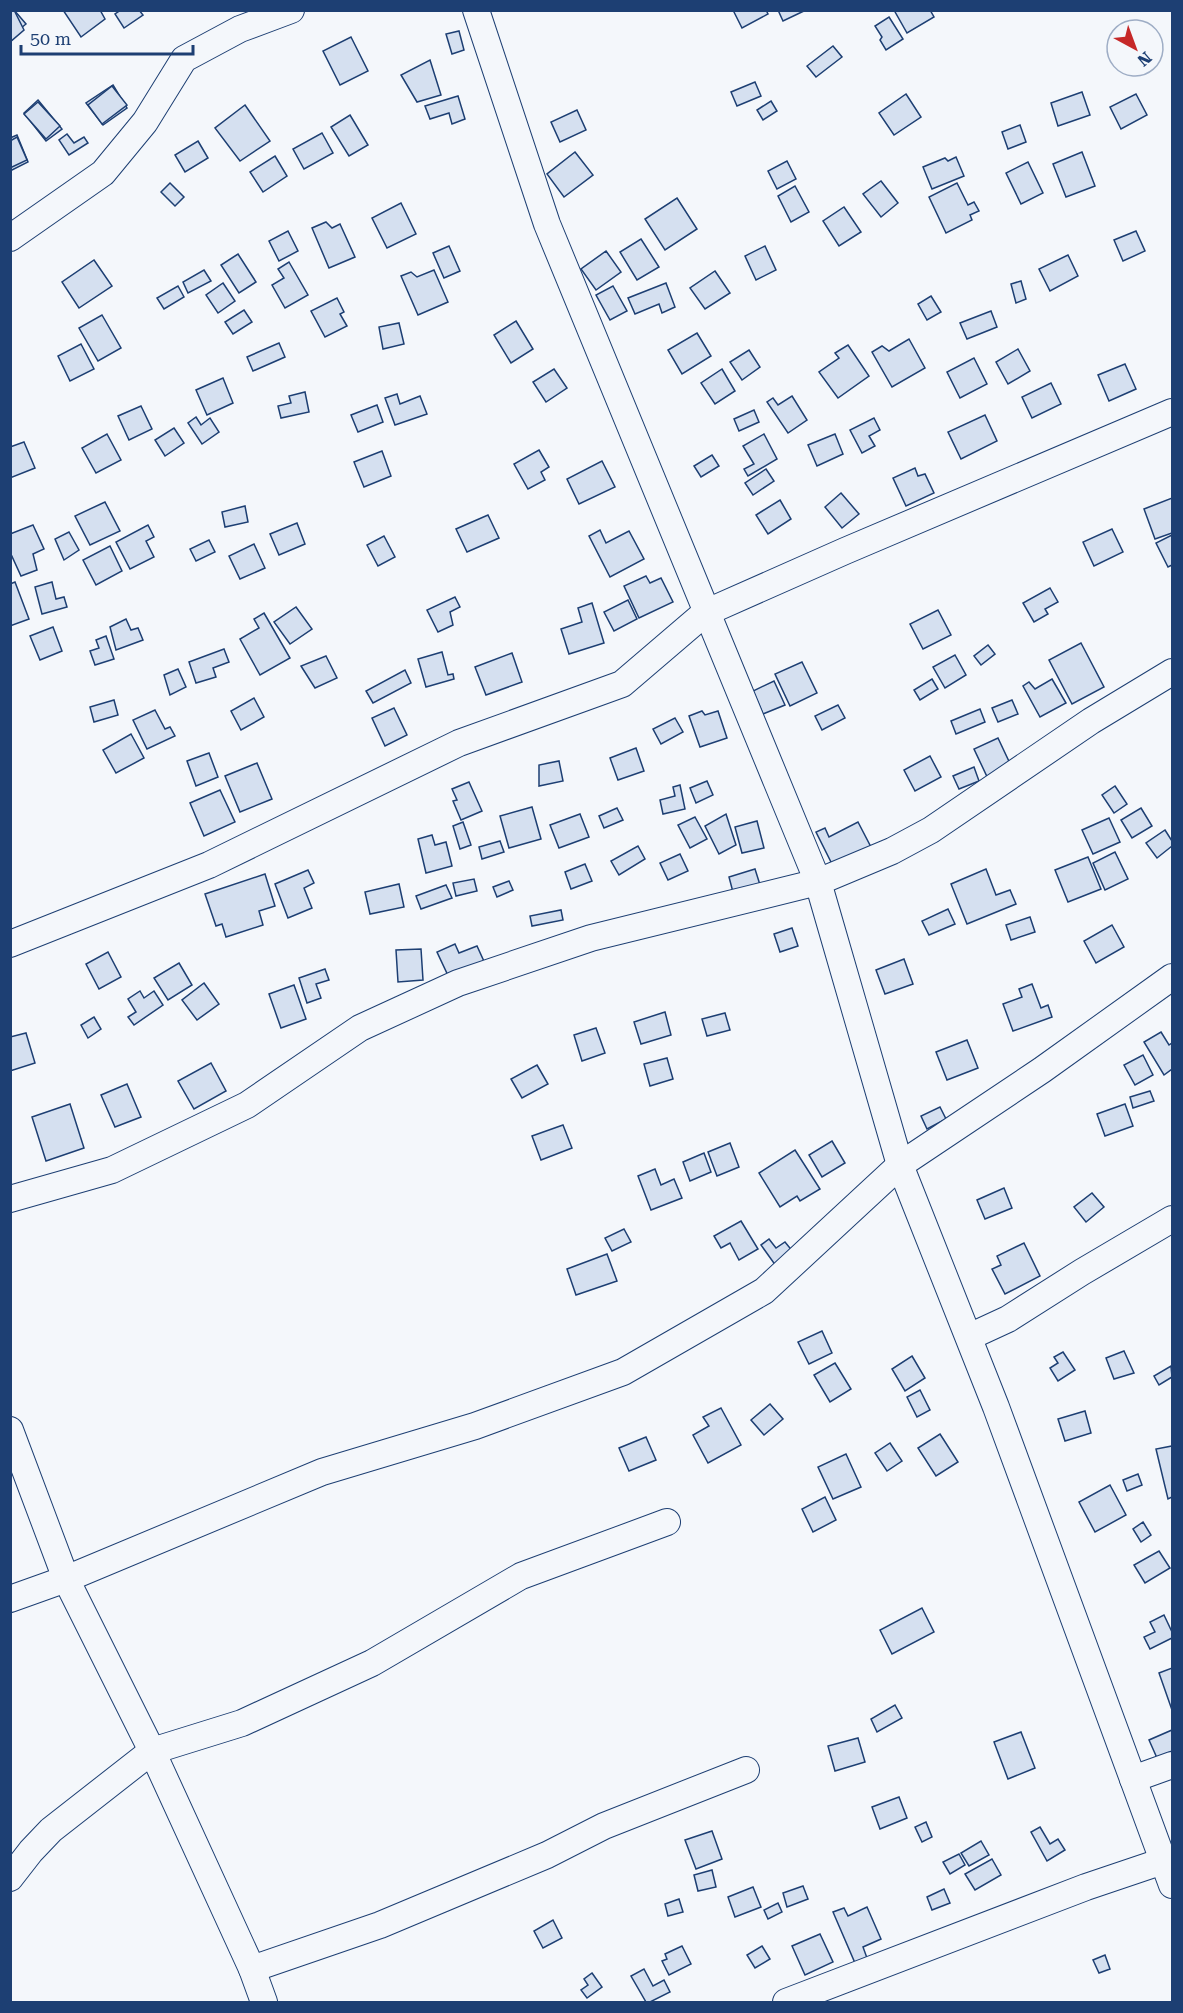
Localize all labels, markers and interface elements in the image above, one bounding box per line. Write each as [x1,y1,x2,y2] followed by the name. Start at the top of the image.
[21,18,194,56] scale bar
[1105,18,1165,78] north arrow
[30,28,71,49] text: 50 m
[1134,48,1155,70] text: N

